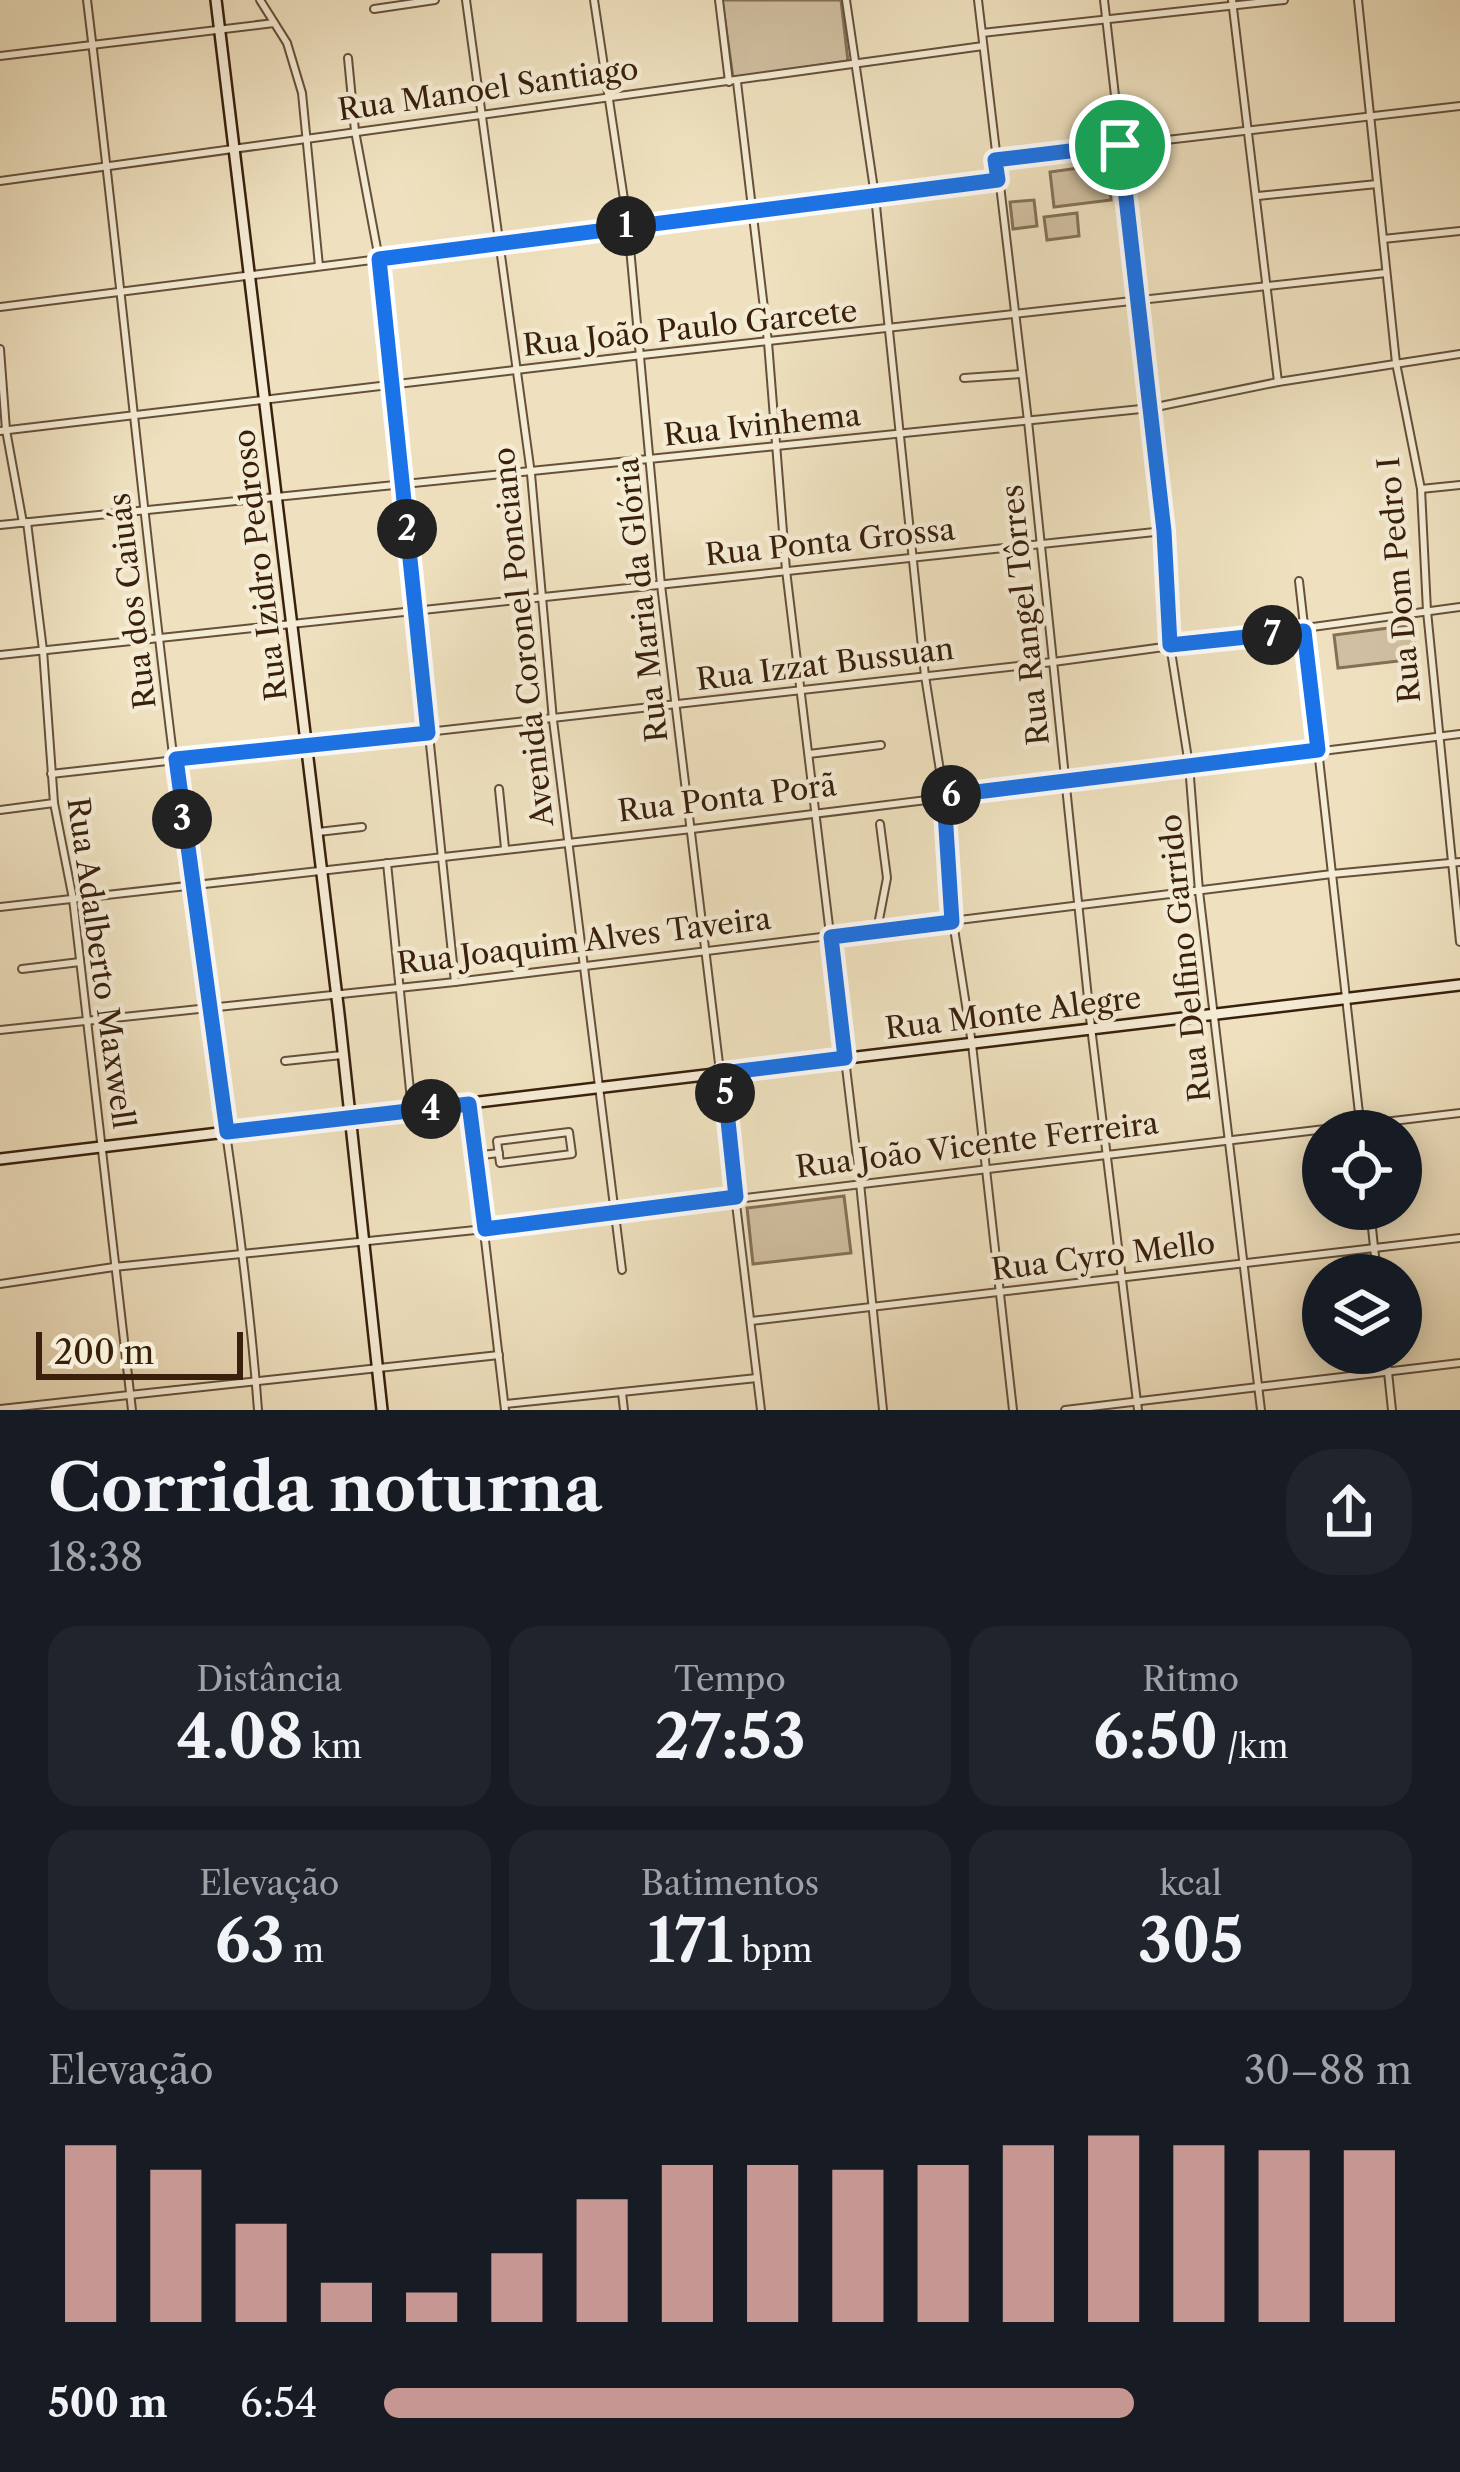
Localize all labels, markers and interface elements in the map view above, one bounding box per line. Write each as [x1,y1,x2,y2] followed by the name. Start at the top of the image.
[336,50,640,128] street label: Rua Manoel Santiago
[1069,94,1171,196] pin
[1087,112,1153,178] icon: arrive
[596,196,656,256] pin: 1
[619,205,633,246] text: 1
[521,292,859,364] street label: Rua João Paulo Garcete
[662,396,863,454] street label: Rua Ivinhema
[225,427,295,703] street label: Rua Izidro Pedroso
[485,446,561,829] street label: Avenida Coronel Ponciano
[609,456,675,744] street label: Rua Maria da Glória
[1370,456,1428,704] street label: Rua Dom Pedro I
[993,483,1057,747] street label: Rua Rangel Tôrres
[100,491,164,711] street label: Rua dos Caiuás
[377,499,437,559] pin: 2
[397,508,417,549] text: 2
[703,510,957,574] street label: Rua Ponta Grossa
[1242,605,1302,665] pin: 7
[1263,614,1281,655] text: 7
[694,630,956,698] street label: Rua Izzat Bussuan
[921,765,981,825] pin: 6
[616,766,839,830] street label: Rua Ponta Porã
[941,774,961,815] text: 6
[152,789,212,849] pin: 3
[59,795,143,1131] street label: Rua Adalberto Maxwell
[173,798,191,839] text: 3
[1151,812,1219,1104] street label: Rua Delfino Garrido
[395,900,773,982] street label: Rua Joaquim Alves Taveira
[883,979,1143,1047] street label: Rua Monte Alegre
[695,1063,755,1123] pin: 5
[716,1072,734,1113] text: 5
[401,1079,461,1139] pin: 4
[421,1088,441,1129] text: 4
[793,1104,1161,1186] street label: Rua João Vicente Ferreira
[1302,1110,1422,1374] map controls
[1302,1110,1422,1230] button: locate
[989,1224,1217,1288] street label: Rua Cyro Mello
[1302,1254,1422,1374] button: layers
[36,1326,243,1379] scale bar
[54,1332,154,1373] text: 200 m
[48,1447,602,1528] text: Corrida noturna
[1286,1449,1412,1575] button: share
[48,1533,143,1581] text: 18:38
[197,1659,342,1700] text: Distância
[674,1659,786,1700] text: Tempo
[1142,1659,1239,1700] text: Ritmo
[177,1700,303,1774] text: 4.08
[654,1700,806,1774] text: 27:53
[1093,1700,1218,1774] text: 6:50
[303,1726,362,1767] text: km
[1218,1726,1288,1767] text: /km
[199,1863,339,1904] text: Elevação
[641,1863,819,1904] text: Batimentos
[1159,1863,1222,1904] text: kcal
[215,1904,284,1978] text: 63
[647,1904,733,1978] text: 171
[1138,1904,1243,1978] text: 305
[284,1930,324,1971] text: m
[733,1930,813,1971] text: bpm
[48,2046,213,2094] text: Elevação
[1244,2046,1412,2094] text: 30–88 m
[48,2379,168,2427] text: 500 m
[240,2379,318,2427] text: 6:54

